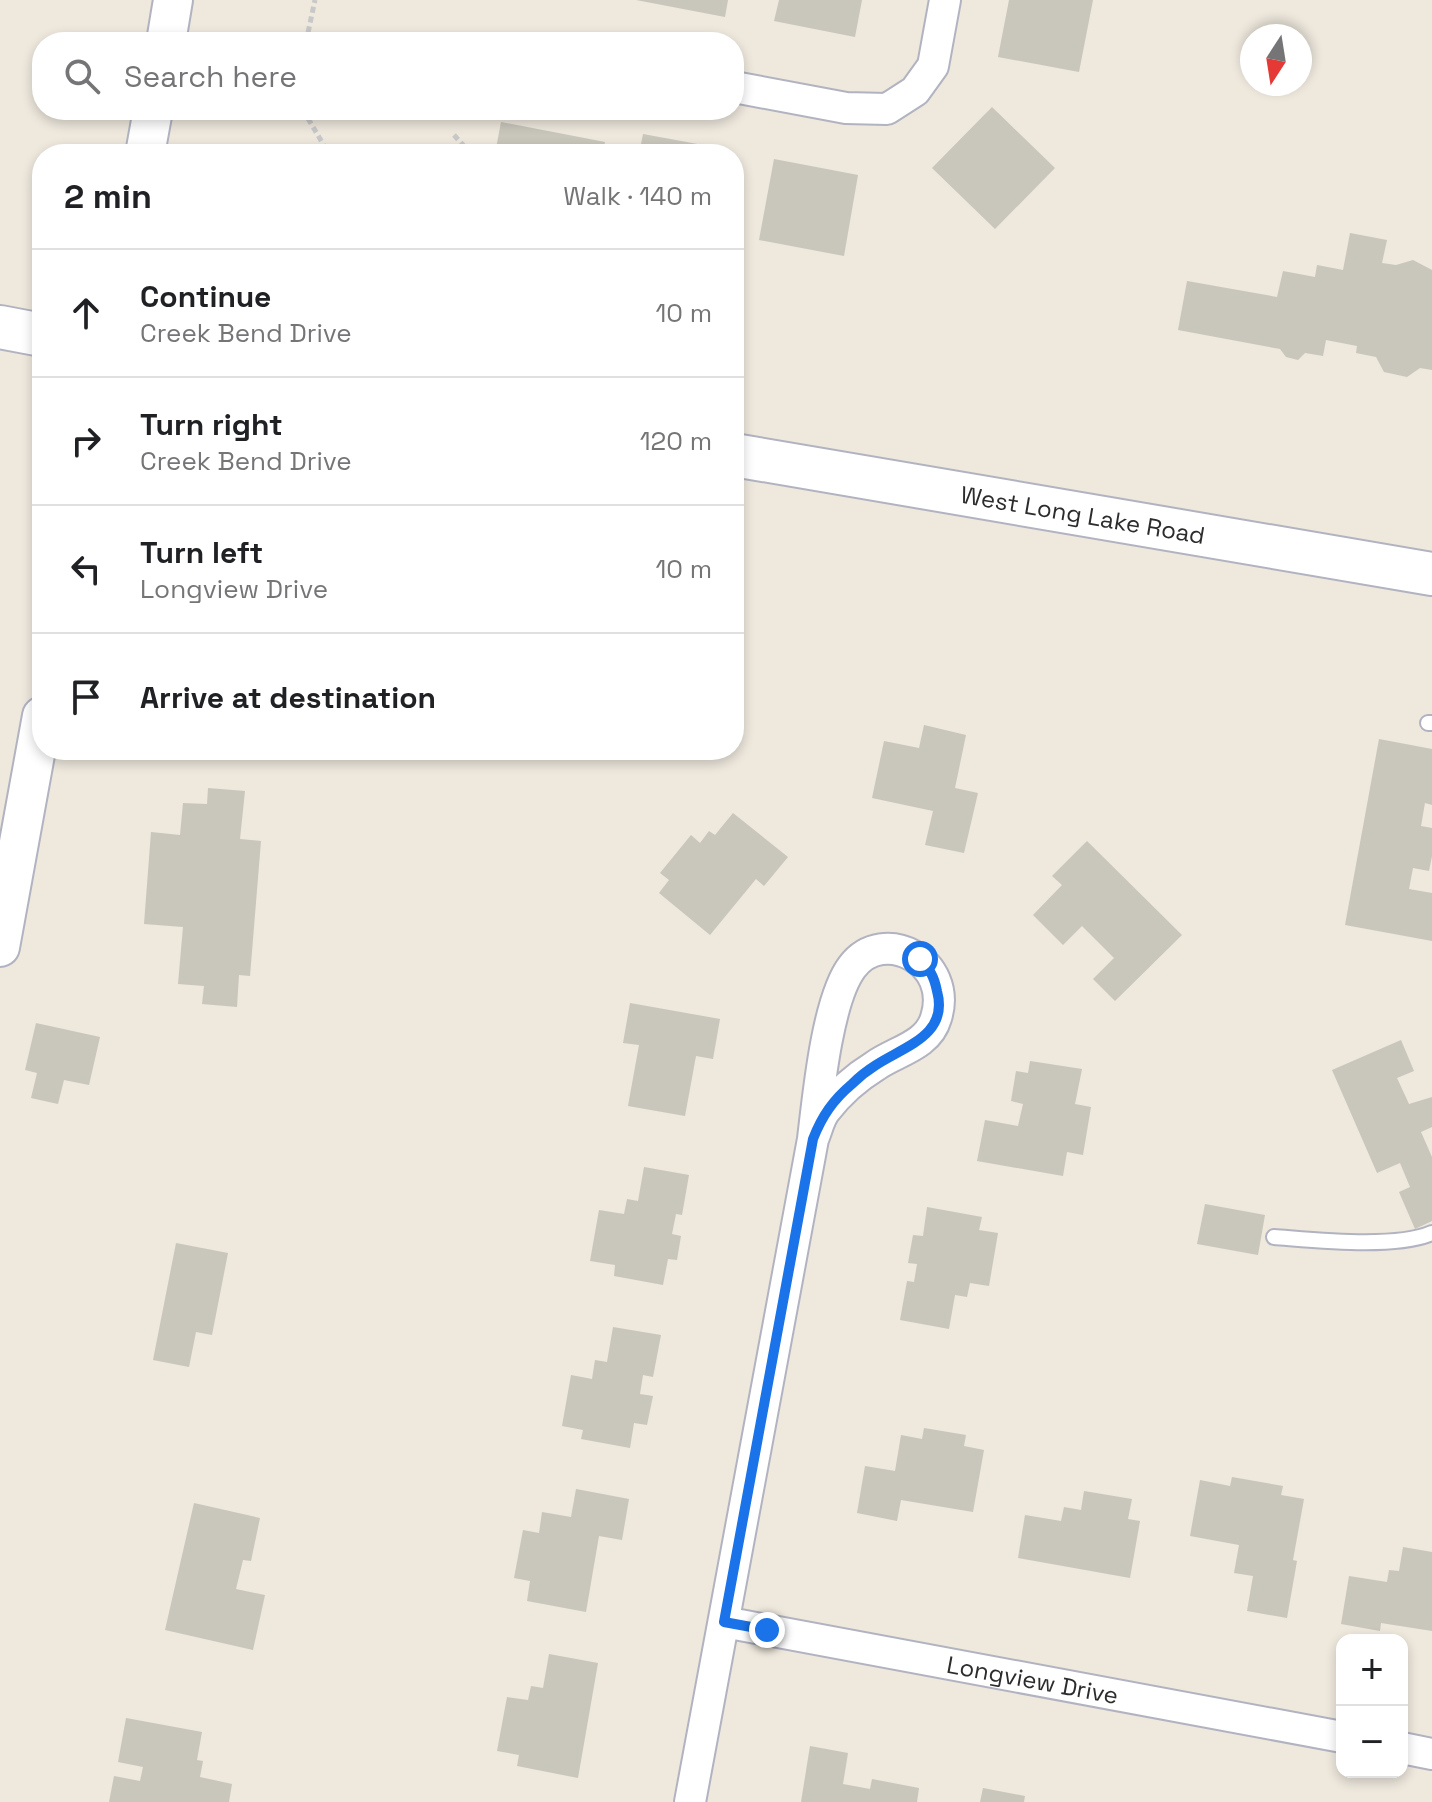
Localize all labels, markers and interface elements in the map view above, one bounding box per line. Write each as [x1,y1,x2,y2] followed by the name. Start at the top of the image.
[1240,24,1312,96] north arrow
[32,32,744,120] search box
[60,54,104,98] icon: search
[124,57,297,96] text: Search here
[64,175,152,218] text: 2 min
[563,179,712,213] text: Walk · 140 m
[140,277,271,316] text: Continue
[64,291,108,335] icon: ahead
[655,296,712,330] text: 10 m
[140,316,352,350] text: Creek Bend Drive
[140,405,283,444] text: Turn right
[64,419,108,463] icon: right
[640,424,712,458] text: 120 m
[140,444,352,478] text: Creek Bend Drive
[959,478,1207,551] street label: West Long Lake Road
[140,533,263,572] text: Turn left
[64,547,108,591] icon: left
[655,552,712,586] text: 10 m
[140,572,328,606] text: Longview Drive
[64,675,108,719] icon: arrive
[140,678,436,717] text: Arrive at destination
[902,941,938,977] route start
[749,1612,785,1648] route end
[1336,1634,1408,1778] map controls
[1336,1634,1408,1706] button: +
[944,1648,1121,1711] street label: Longview Drive
[1336,1706,1408,1778] button: −

